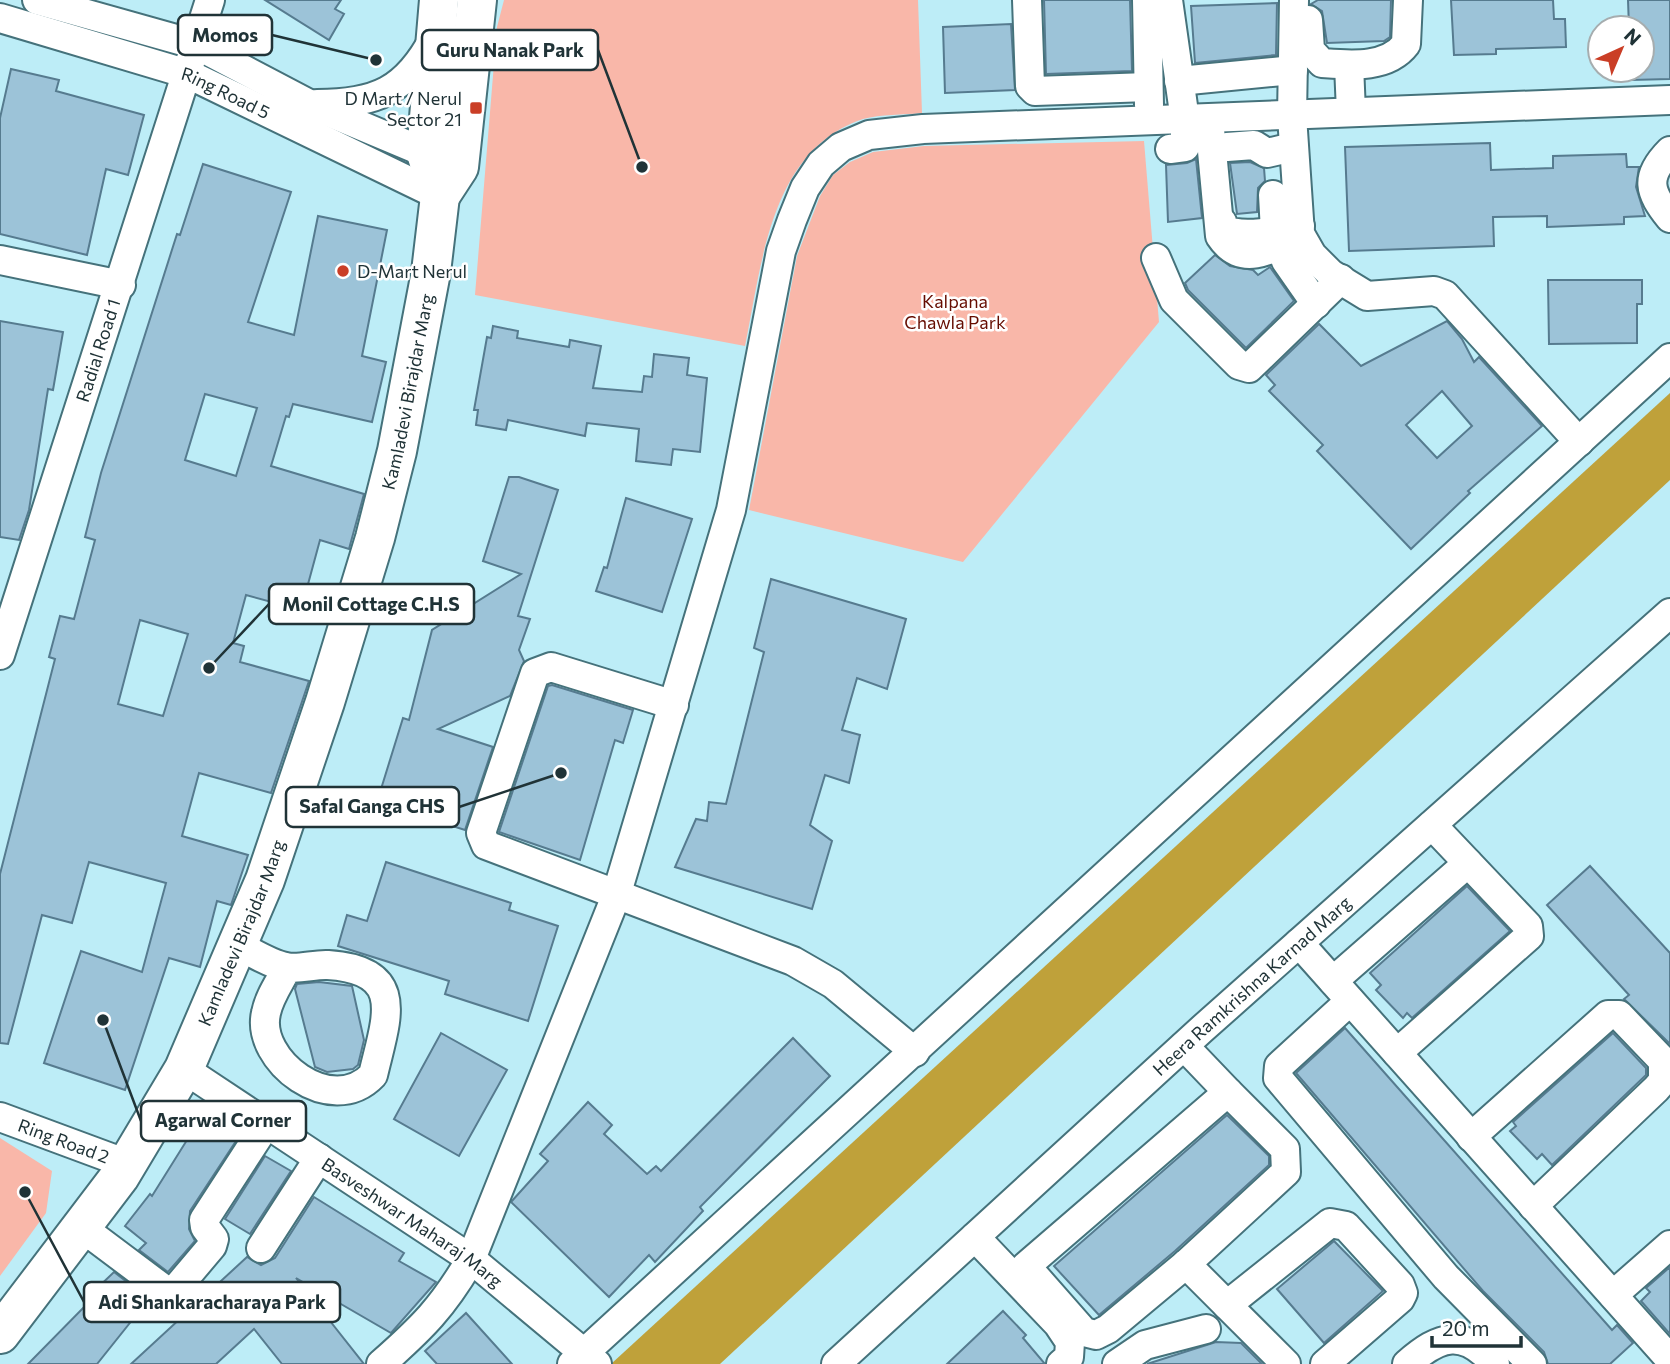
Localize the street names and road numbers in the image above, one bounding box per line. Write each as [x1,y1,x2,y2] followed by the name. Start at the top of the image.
[179,62,274,123] street label: Ring Road 5
[377,292,438,492] street label: Kamladevi Birajdar Marg
[71,296,125,405] street label: Radial Road 1
[193,836,289,1029] street label: Kamladevi Birajdar Marg
[1148,891,1355,1080] street label: Heera Ramkrishna Karnad Marg
[15,1114,113,1168] street label: Ring Road 2
[318,1152,507,1292] street label: Basveshwar Maharaj Marg

